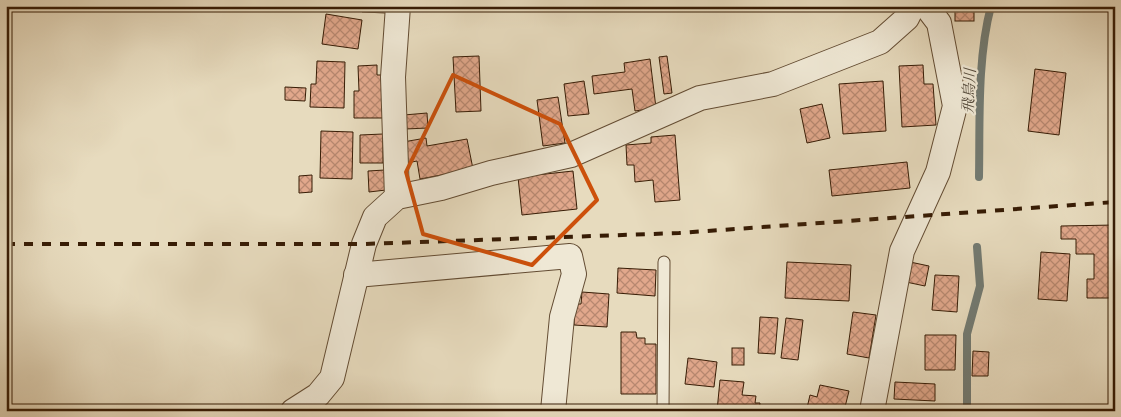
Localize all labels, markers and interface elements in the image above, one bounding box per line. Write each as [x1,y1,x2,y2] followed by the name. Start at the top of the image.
[959,66,979,114] water label: 飛鳥川

